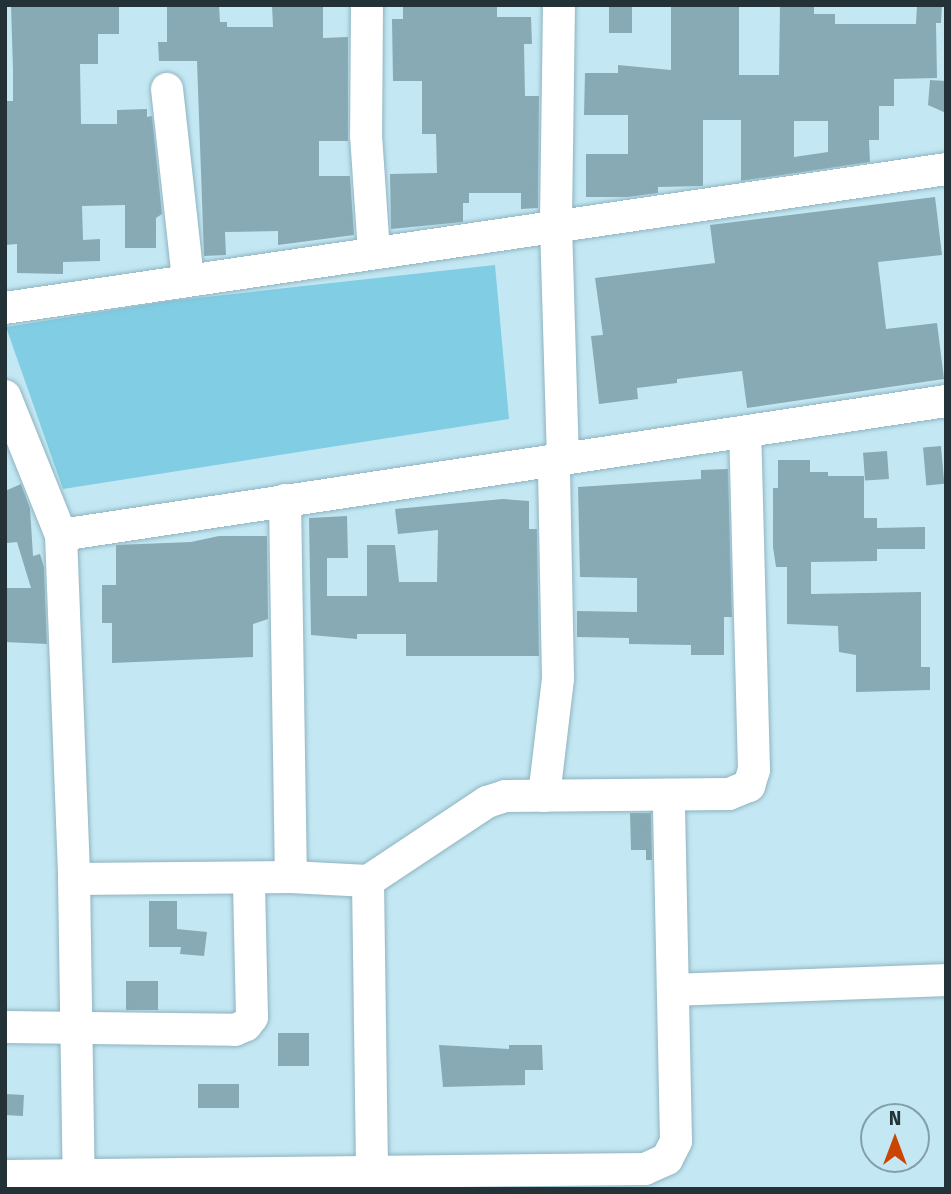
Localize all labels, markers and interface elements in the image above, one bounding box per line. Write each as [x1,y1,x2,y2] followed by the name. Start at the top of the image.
[860,1103,930,1173] north arrow
[889,1107,901,1130] text: N

